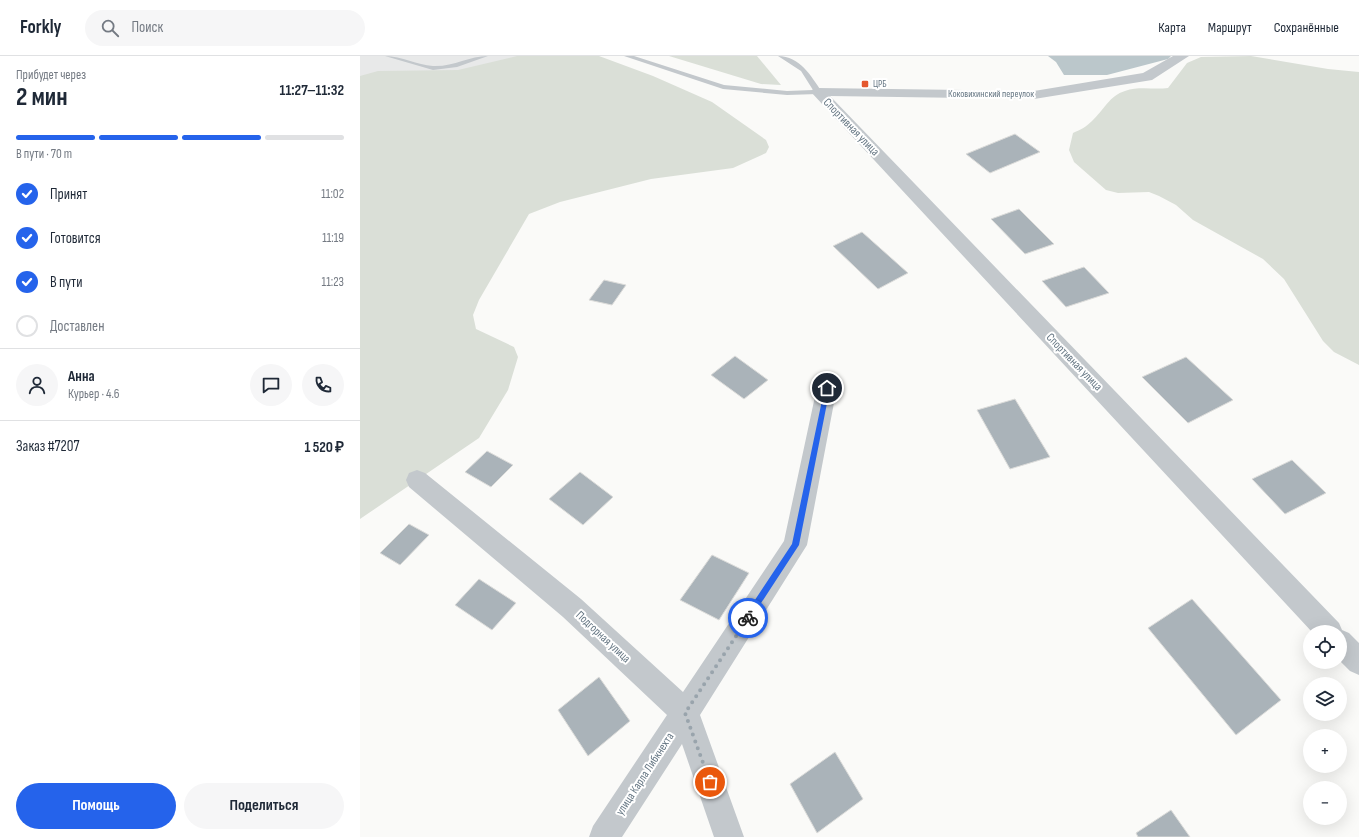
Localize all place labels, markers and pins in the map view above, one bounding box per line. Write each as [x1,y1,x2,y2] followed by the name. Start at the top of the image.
[873,78,887,90] place label: ЦРБ
[860,79,870,89] marker: ЦРБ
[810,371,844,405] pin
[693,765,727,799] pin

